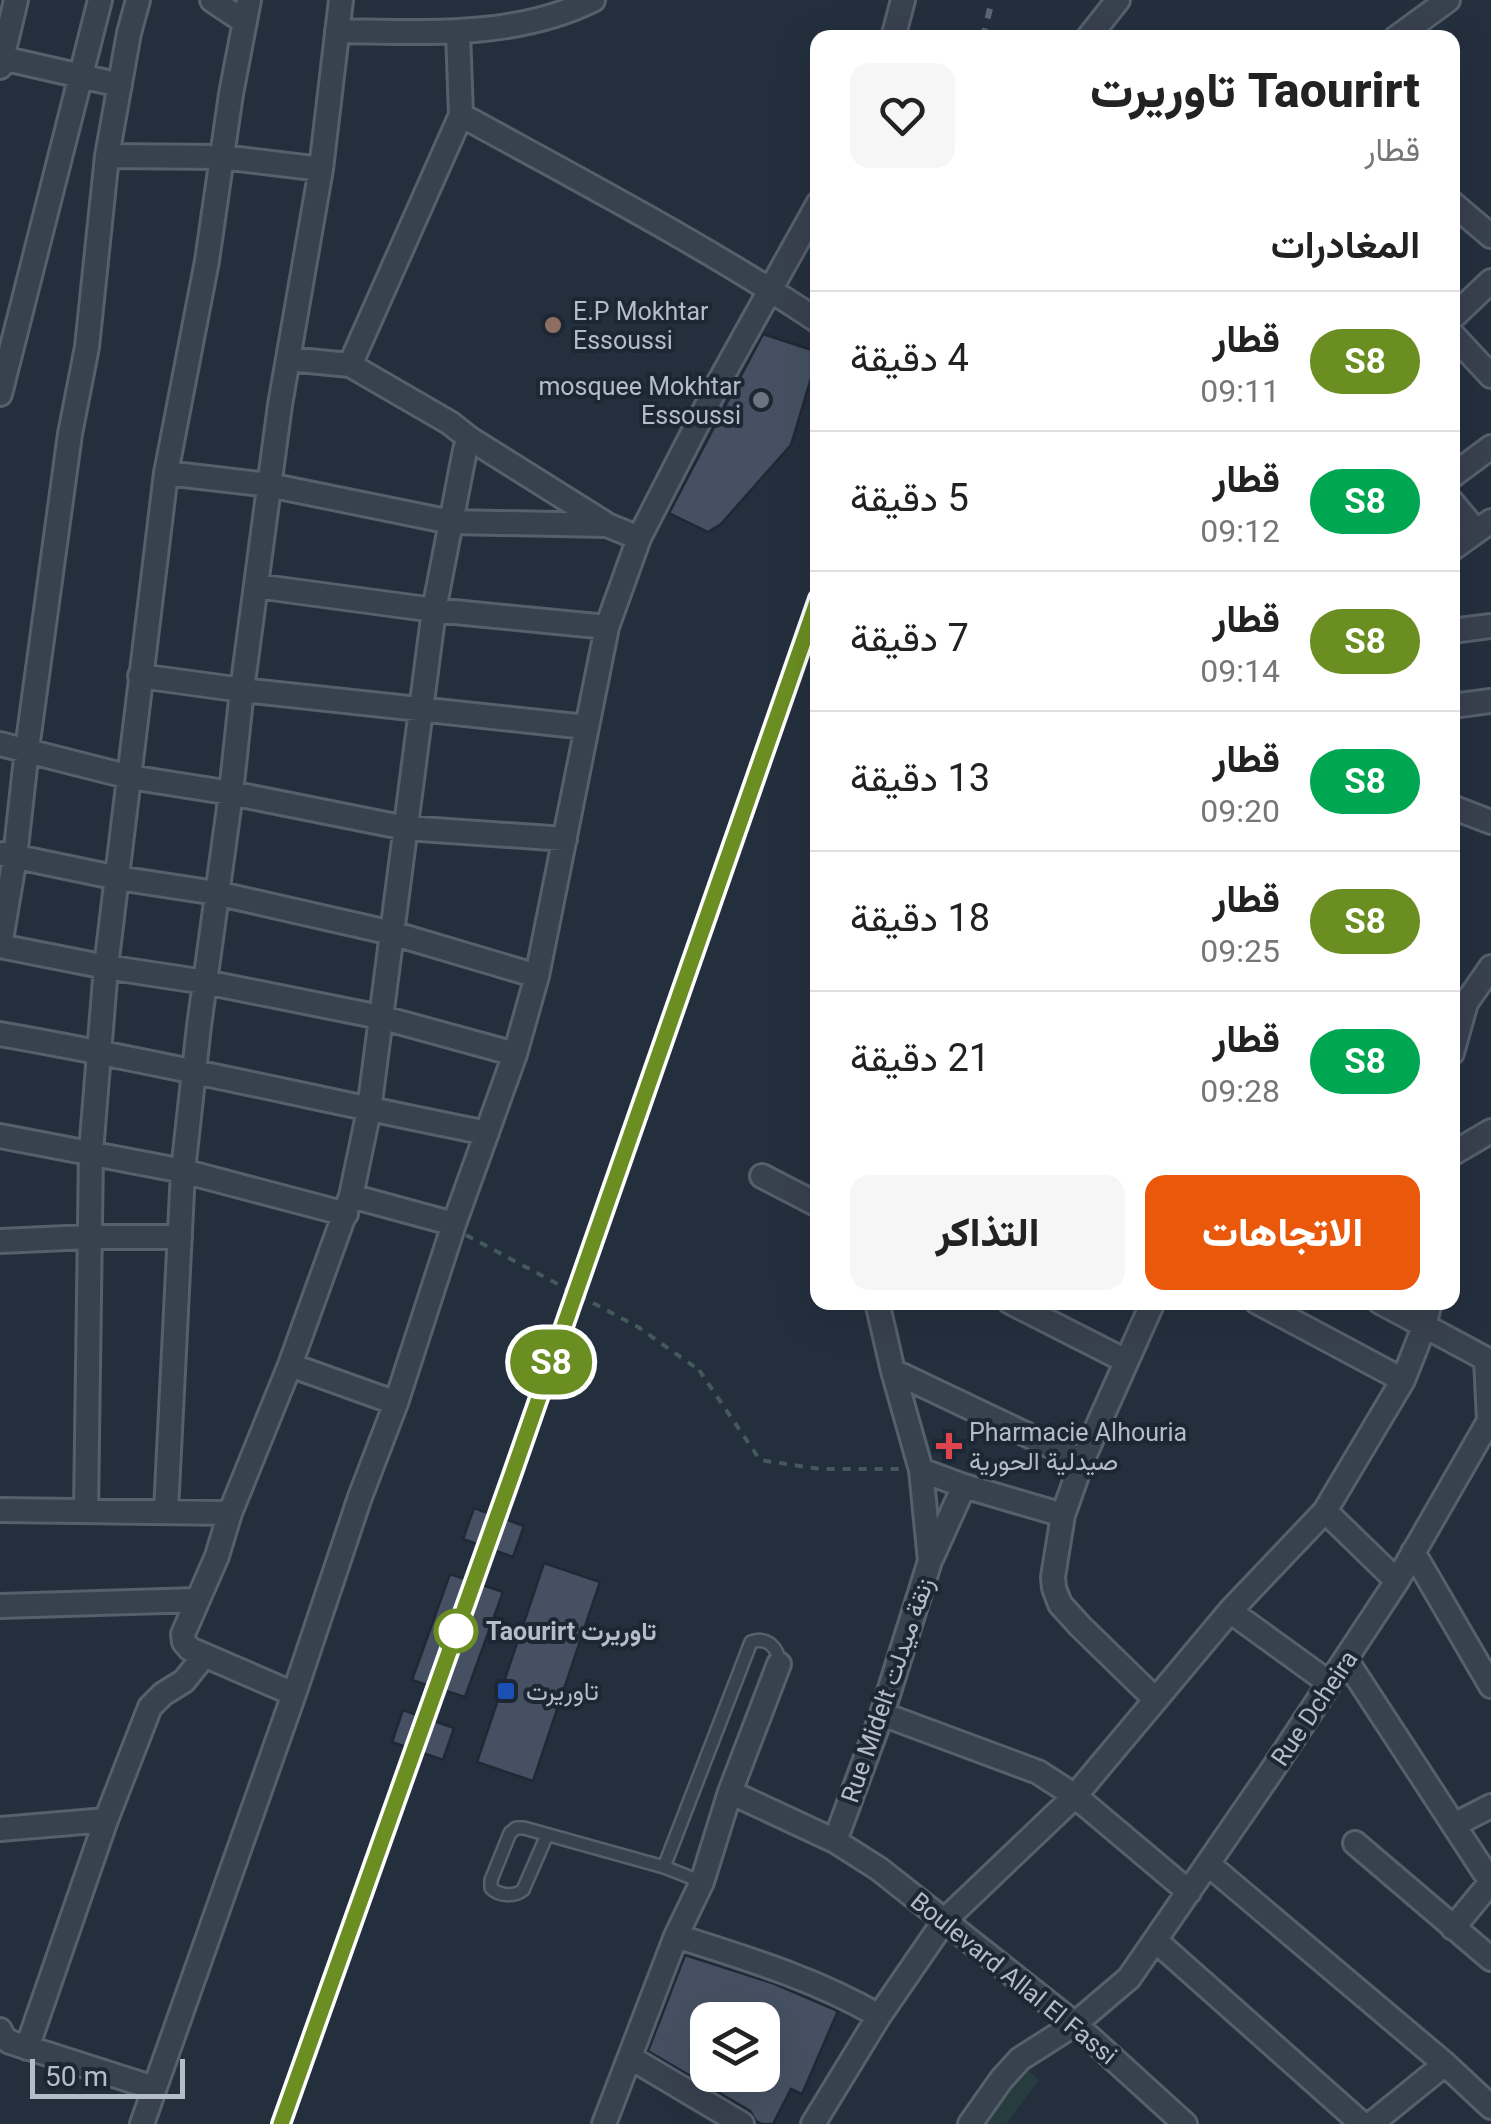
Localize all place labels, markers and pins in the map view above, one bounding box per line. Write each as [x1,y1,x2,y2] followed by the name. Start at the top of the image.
[573,297,709,355] place label: E.P Mokhtar Essoussi
[542,314,564,336] marker: E.P Mokhtar Essoussi
[538,372,742,430] place label: mosquee Mokhtar Essoussi
[750,389,772,411] marker: mosquee Mokhtar Essoussi
[969,1418,1187,1477] place label: Pharmacie Alhouria صيدلية الحورية
[938,1435,960,1457] marker: Pharmacie Alhouria صيدلية الحورية
[435,1610,477,1652] marker: Taourirt تاوريرت
[486,1617,657,1647] place label: Taourirt تاوريرت
[526,1677,599,1707] place label: تاوريرت
[495,1680,517,1702] marker: تاوريرت

